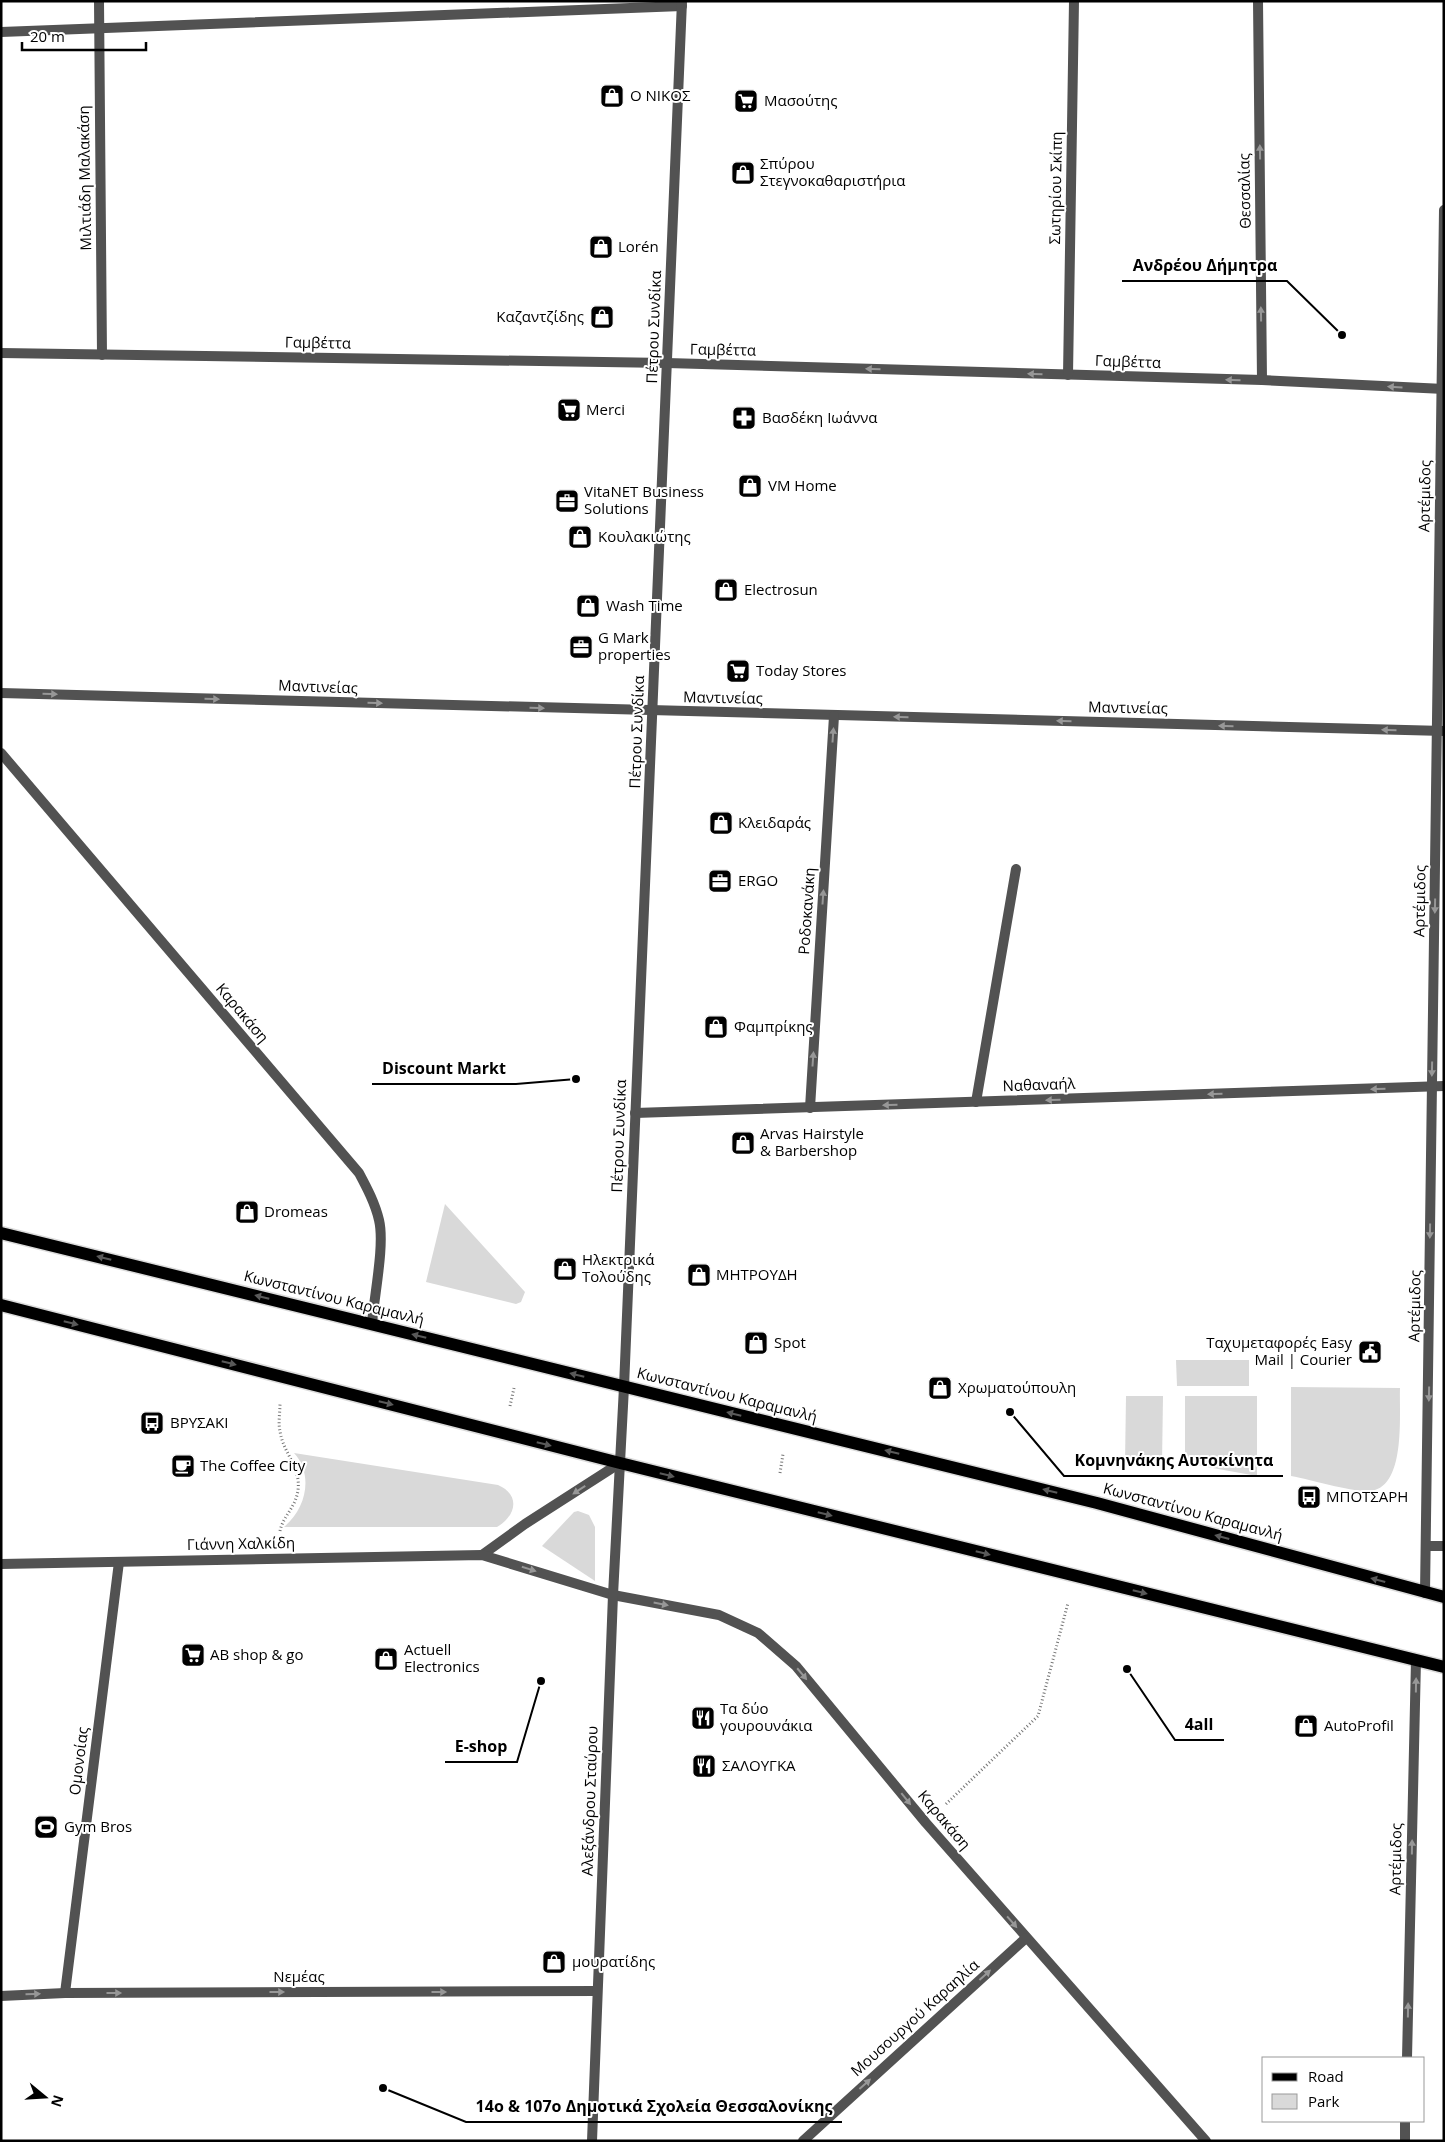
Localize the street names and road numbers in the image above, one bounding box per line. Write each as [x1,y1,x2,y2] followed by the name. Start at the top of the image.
[73,105,95,251] street label: Μιλτιάδη Μαλακάση
[1044,131,1066,245] street label: Σωτηρίου Σκίπη
[1233,153,1255,229] street label: Θεσσαλίας
[641,270,665,384] street label: Πέτρου Συνδίκα
[285,331,351,353] street label: Γαμβέττα
[690,338,756,360] street label: Γαμβέττα
[1095,350,1161,372] street label: Γαμβέττα
[1413,460,1435,532] street label: Αρτέμιδος
[278,675,358,697] street label: Μαντινείας
[624,675,648,789] street label: Πέτρου Συνδίκα
[683,686,763,708] street label: Μαντινείας
[1088,696,1168,718] street label: Μαντινείας
[1408,865,1430,937] street label: Αρτέμιδος
[793,867,819,955] street label: Ροδοκανάκη
[212,978,274,1046] street label: Καρακάση
[1002,1073,1077,1095] street label: Ναθαναήλ
[606,1079,630,1193] street label: Πέτρου Συνδίκα
[242,1265,426,1329] street label: Κωνσταντίνου Καραμανλή
[1403,1270,1425,1342] street label: Αρτέμιδος
[635,1362,819,1426] street label: Κωνσταντίνου Καραμανλή
[1101,1477,1285,1545] street label: Κωνσταντίνου Καραμανλή
[187,1532,295,1554] street label: Γιάννη Χαλκίδη
[64,1726,92,1796] street label: Ομονοίας
[576,1726,602,1876] street label: Αλεξάνδρου Σταύρου
[914,1785,976,1853] street label: Καρακάση
[1384,1823,1406,1895] street label: Αρτέμιδος
[846,1954,983,2080] street label: Μουσουργού Καραηλία
[273,1966,325,1986] street label: Νεμέας

